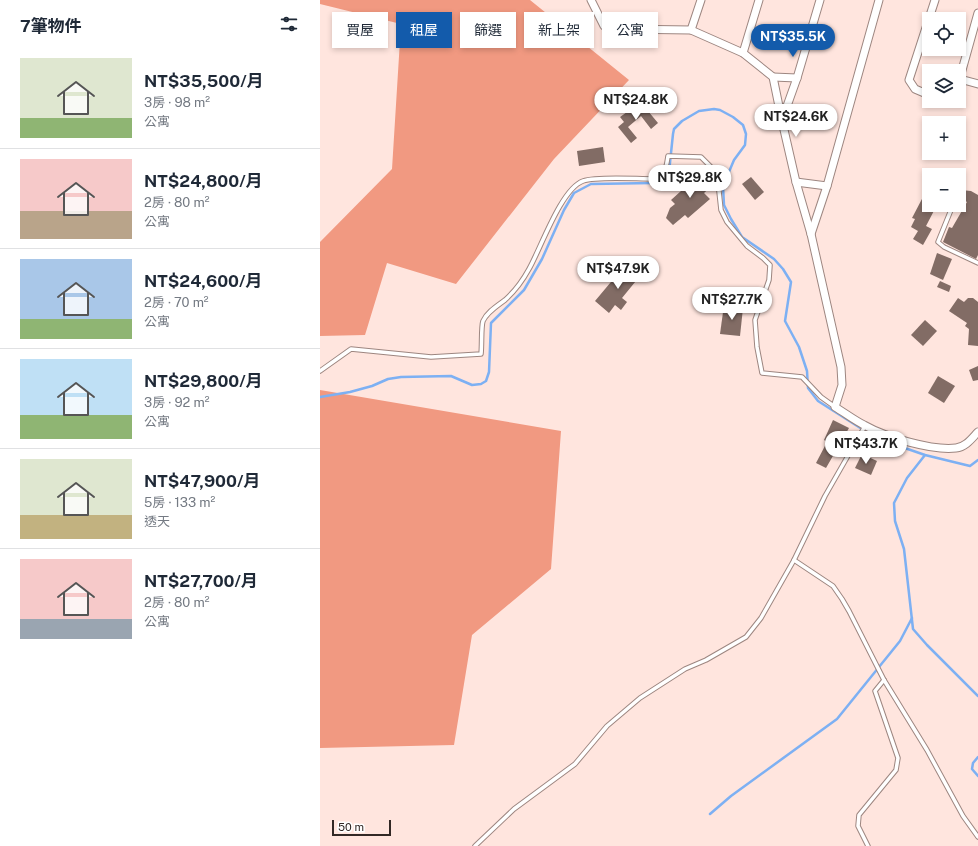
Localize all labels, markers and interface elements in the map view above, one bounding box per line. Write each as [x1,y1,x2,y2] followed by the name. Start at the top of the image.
[332,12,388,48] chip: 買屋
[396,12,452,48] chip: 租屋
[460,12,516,48] chip: 篩選
[524,12,594,48] chip: 新上架
[602,12,658,48] chip: 公寓
[922,12,966,212] map controls
[922,12,966,56] button: locate
[278,13,300,35] icon: filters
[20,16,82,36] text: 7筆物件
[752,24,834,58] pin: NT$35.5K
[760,29,826,44] text: NT$35.5K
[922,64,966,108] button: layers
[144,71,264,91] text: NT$35,500/月
[52,74,100,122] icon: home
[595,87,677,121] pin: NT$24.8K
[603,92,669,107] text: NT$24.8K
[144,95,210,110] text: 3房 · 98 m²
[755,104,837,138] pin: NT$24.6K
[763,109,829,124] text: NT$24.6K
[144,114,170,129] text: 公寓
[922,116,966,160] button: +
[649,165,731,199] pin: NT$29.8K
[922,168,966,212] button: −
[657,170,723,185] text: NT$29.8K
[144,171,263,191] text: NT$24,800/月
[52,175,100,223] icon: home
[144,195,209,210] text: 2房 · 80 m²
[144,214,170,229] text: 公寓
[577,256,659,290] pin: NT$47.9K
[586,261,650,276] text: NT$47.9K
[144,271,263,291] text: NT$24,600/月
[52,275,100,323] icon: home
[691,287,773,321] pin: NT$27.7K
[701,292,763,307] text: NT$27.7K
[144,295,209,310] text: 2房 · 70 m²
[144,314,170,329] text: 公寓
[144,371,263,391] text: NT$29,800/月
[52,375,100,423] icon: home
[144,395,209,410] text: 3房 · 92 m²
[144,414,170,429] text: 公寓
[825,431,907,465] pin: NT$43.7K
[834,436,898,451] text: NT$43.7K
[144,471,260,491] text: NT$47,900/月
[52,475,100,523] icon: home
[144,495,215,510] text: 5房 · 133 m²
[144,514,170,529] text: 透天
[144,571,258,591] text: NT$27,700/月
[52,575,100,623] icon: home
[144,595,209,610] text: 2房 · 80 m²
[144,614,170,629] text: 公寓
[332,818,391,837] scale bar
[338,821,364,833] text: 50 m

